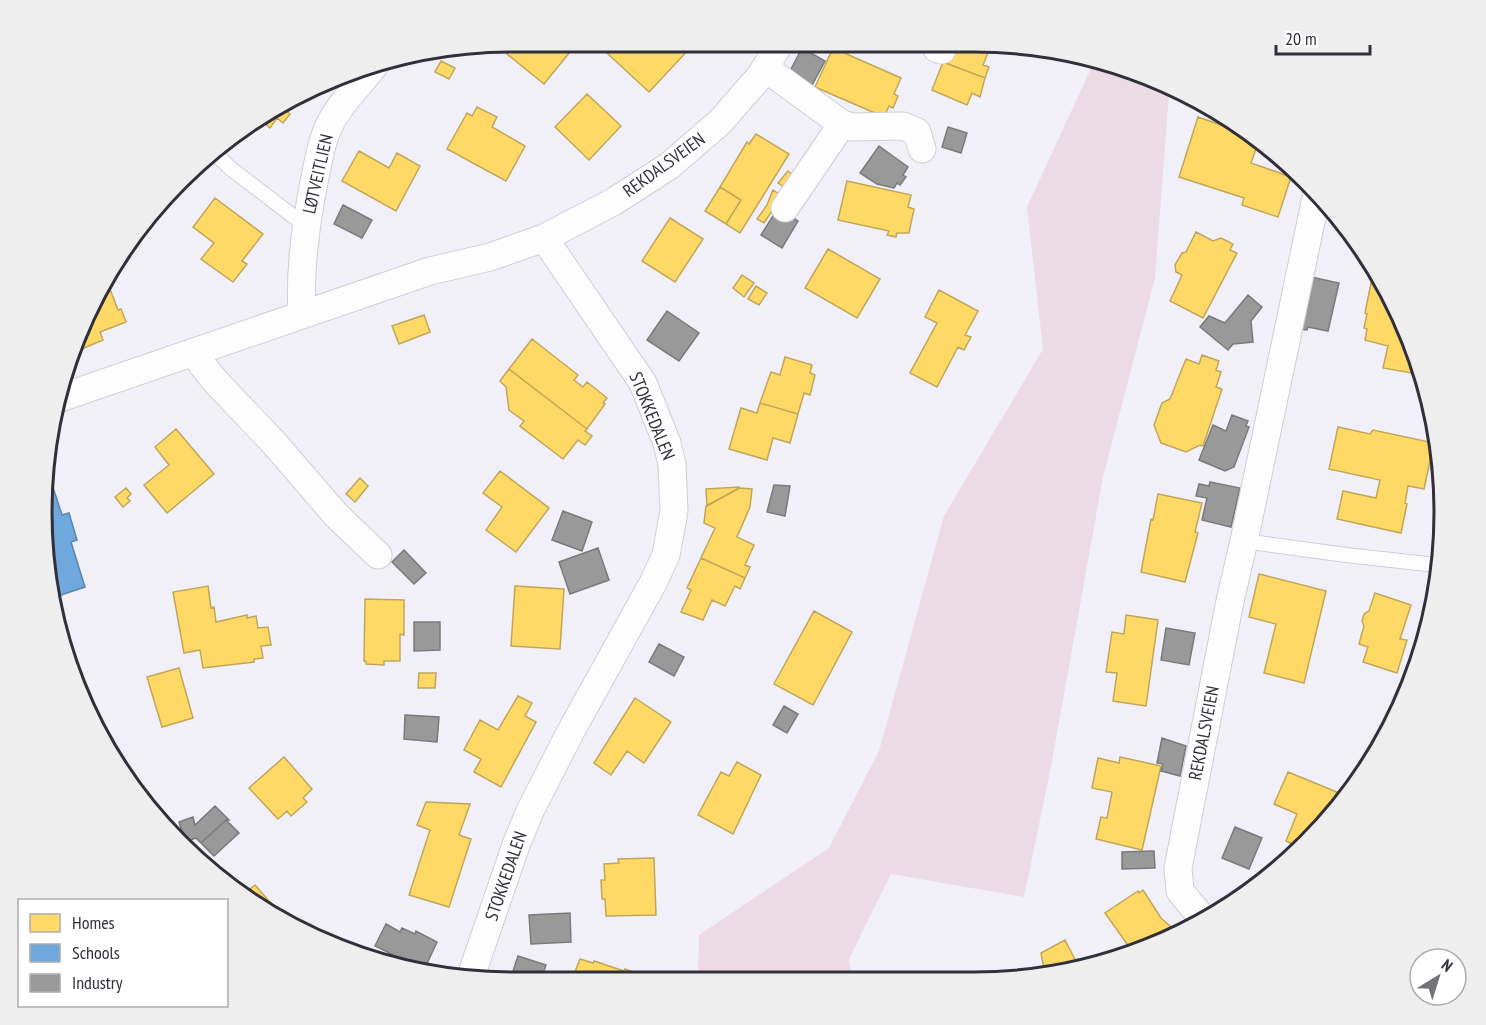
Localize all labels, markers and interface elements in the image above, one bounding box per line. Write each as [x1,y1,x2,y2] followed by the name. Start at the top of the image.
[1276,18,1370,56] scale bar
[1285,27,1317,50] text: 20 m
[618,127,709,202] street label: REKDALSVEIEN
[297,132,338,216] street label: LØTVEITLIEN
[624,368,681,463] street label: STOKKEDALEN
[1183,684,1224,782] street label: REKDALSVEIEN
[480,828,532,924] street label: STOKKEDALEN
[18,899,228,1007] legend
[72,911,115,934] text: Homes
[72,941,120,964] text: Schools
[1408,947,1468,1007] north arrow
[1438,955,1457,976] text: N
[72,971,123,994] text: Industry

